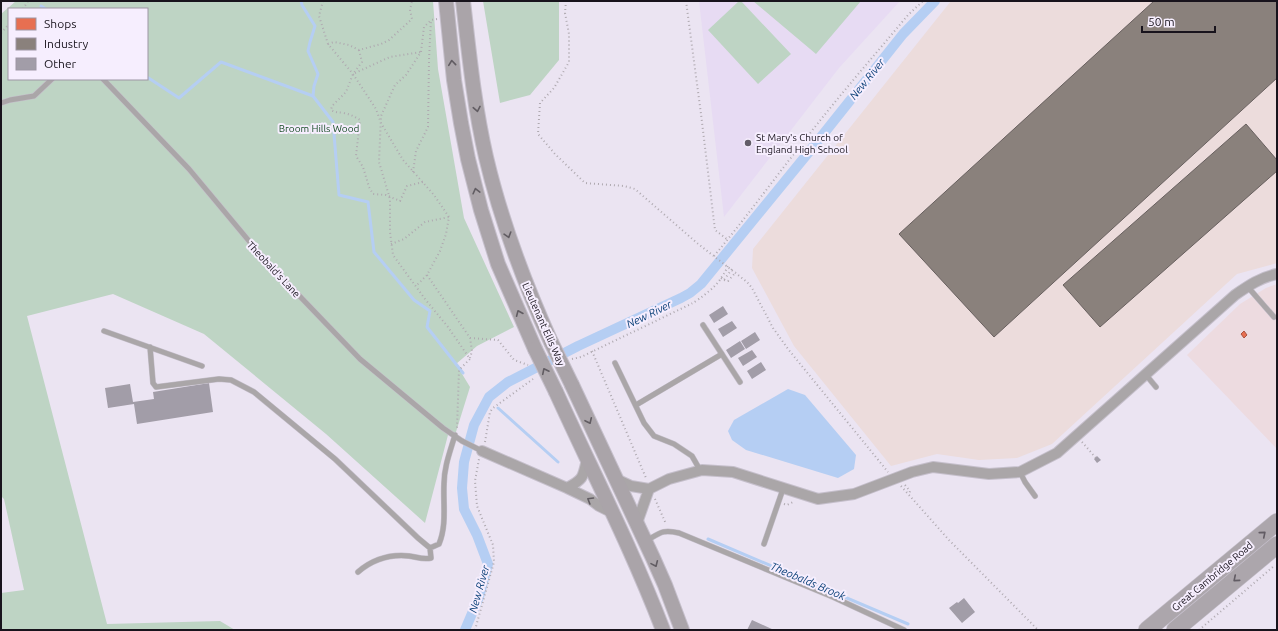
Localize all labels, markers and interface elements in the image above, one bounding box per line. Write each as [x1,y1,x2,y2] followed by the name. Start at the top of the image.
[8,8,148,80] legend
[1142,8,1215,34] scale bar
[1148,15,1175,28] text: 50 m
[44,17,76,30] text: Shops
[44,37,89,50] text: Industry
[847,56,887,102] water label: New River
[44,57,77,70] text: Other
[448,60,457,66] one-way arrow
[472,106,481,112] one-way arrow
[279,123,359,134] park label: Broom Hills Wood
[756,132,848,155] place label: St Mary's Church of England High School
[743,138,753,148] marker: St Mary's Church of England High School
[472,188,481,195] one-way arrow
[503,231,512,238] one-way arrow
[245,239,302,300] street label: Theobald's Lane
[520,281,567,368] street label: Lieutenant Ellis Way
[624,298,674,330] water label: New River
[516,310,524,317] one-way arrow
[542,367,550,375] one-way arrow
[584,416,592,424] one-way arrow
[587,498,594,505] one-way arrow
[1259,531,1266,538] one-way arrow
[1170,539,1255,613] street label: Great Cambridge Road
[650,559,658,567] one-way arrow
[769,560,848,602] water label: Theobalds Brook
[467,563,492,614] water label: New River
[1234,574,1241,581] one-way arrow

